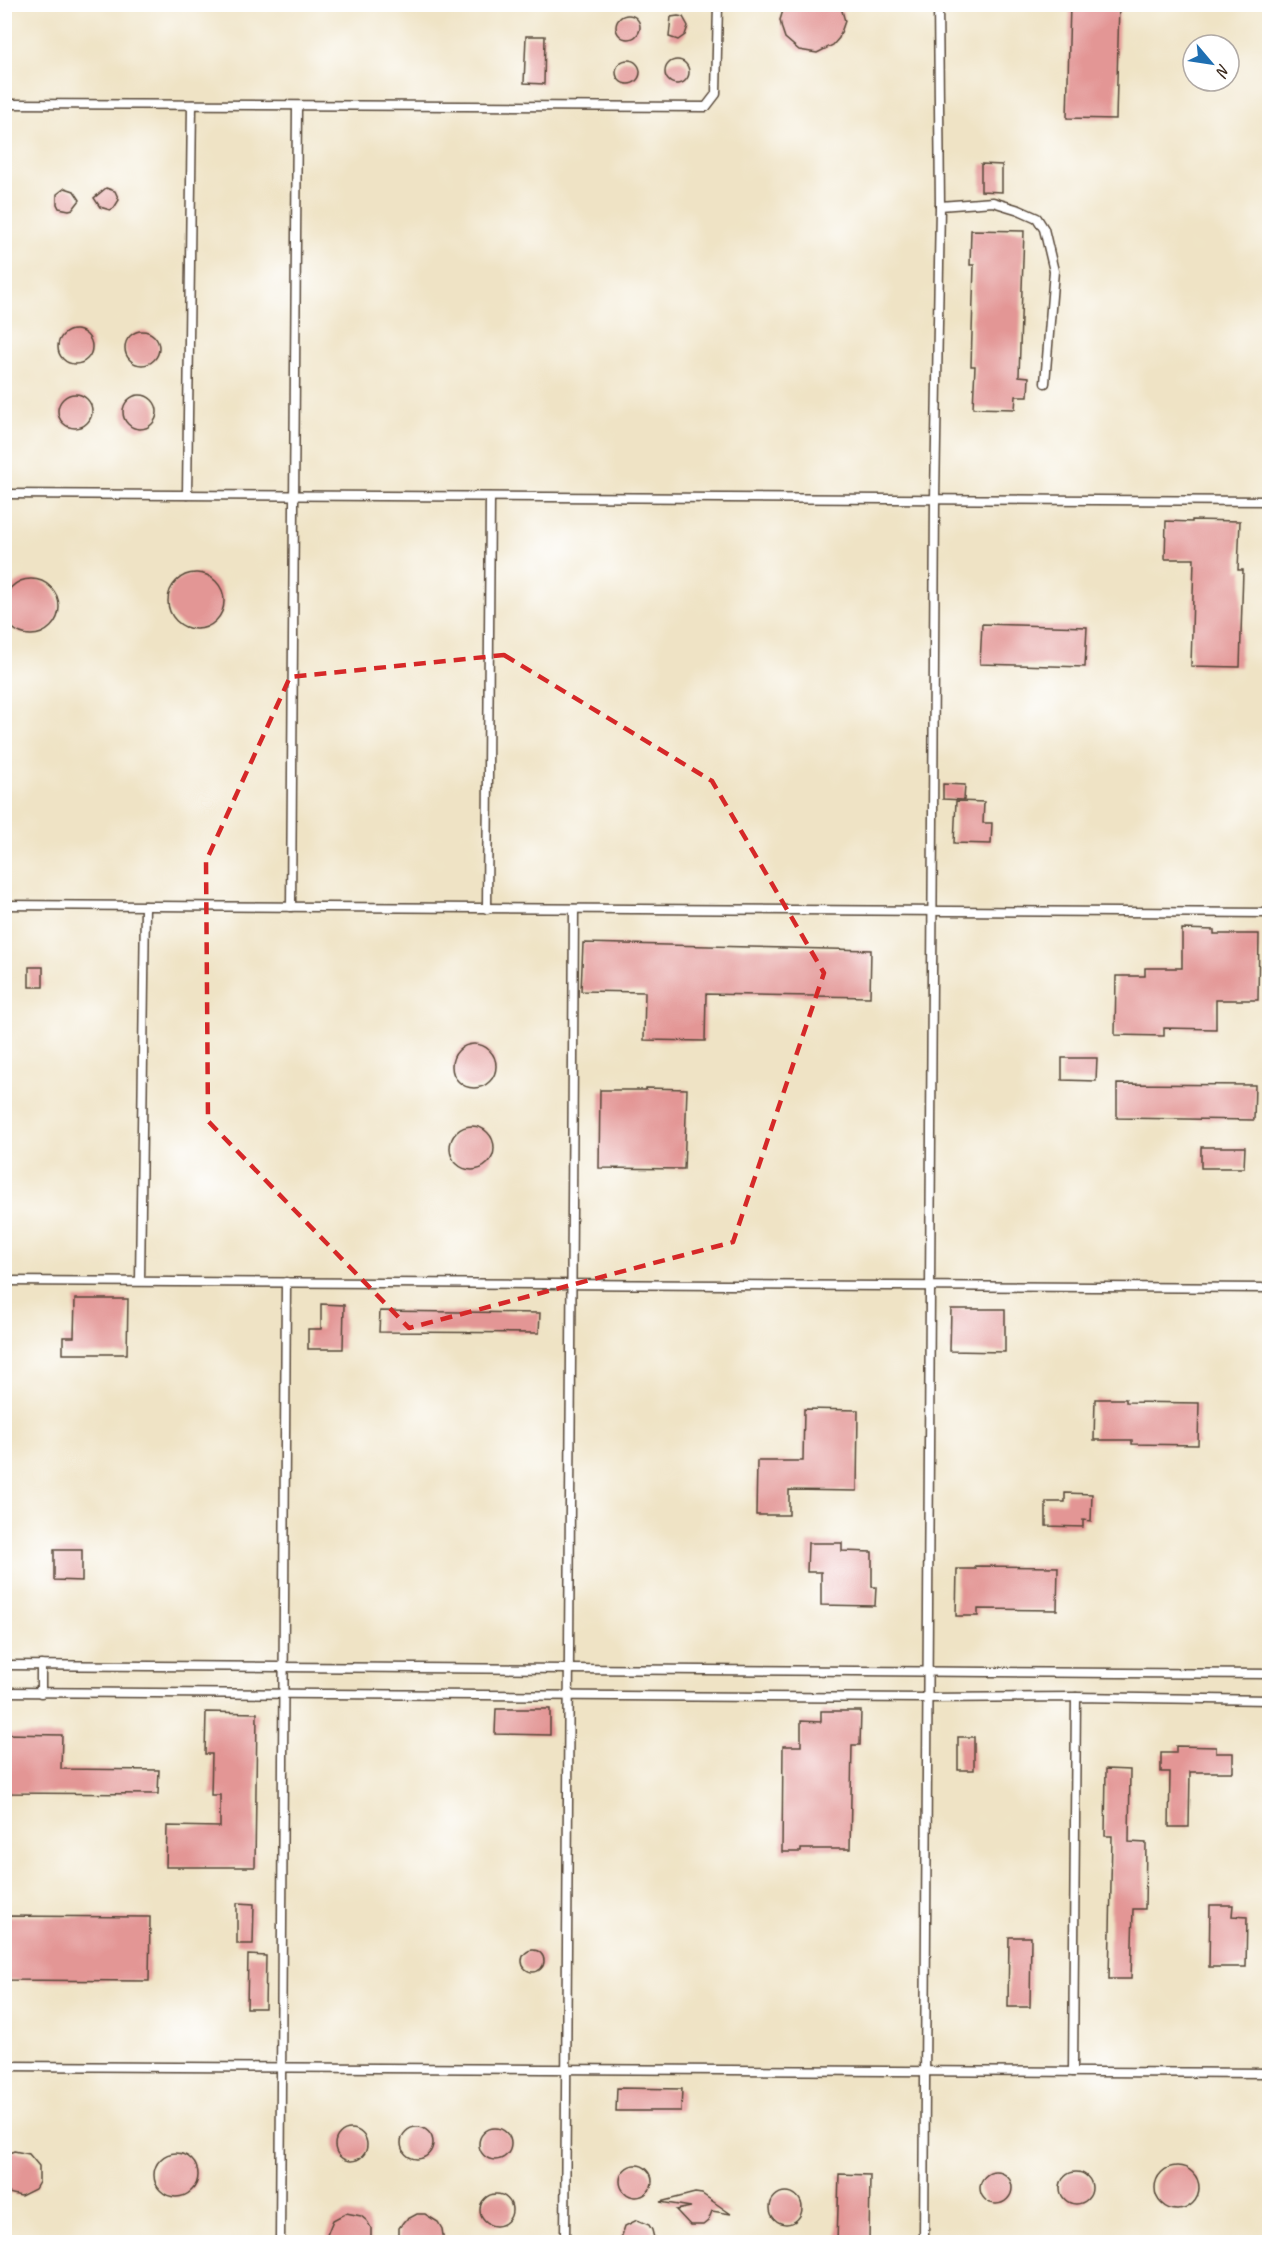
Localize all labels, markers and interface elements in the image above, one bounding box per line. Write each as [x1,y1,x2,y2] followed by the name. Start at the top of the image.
[1181,33,1241,93] north arrow
[1211,61,1234,82] text: N

